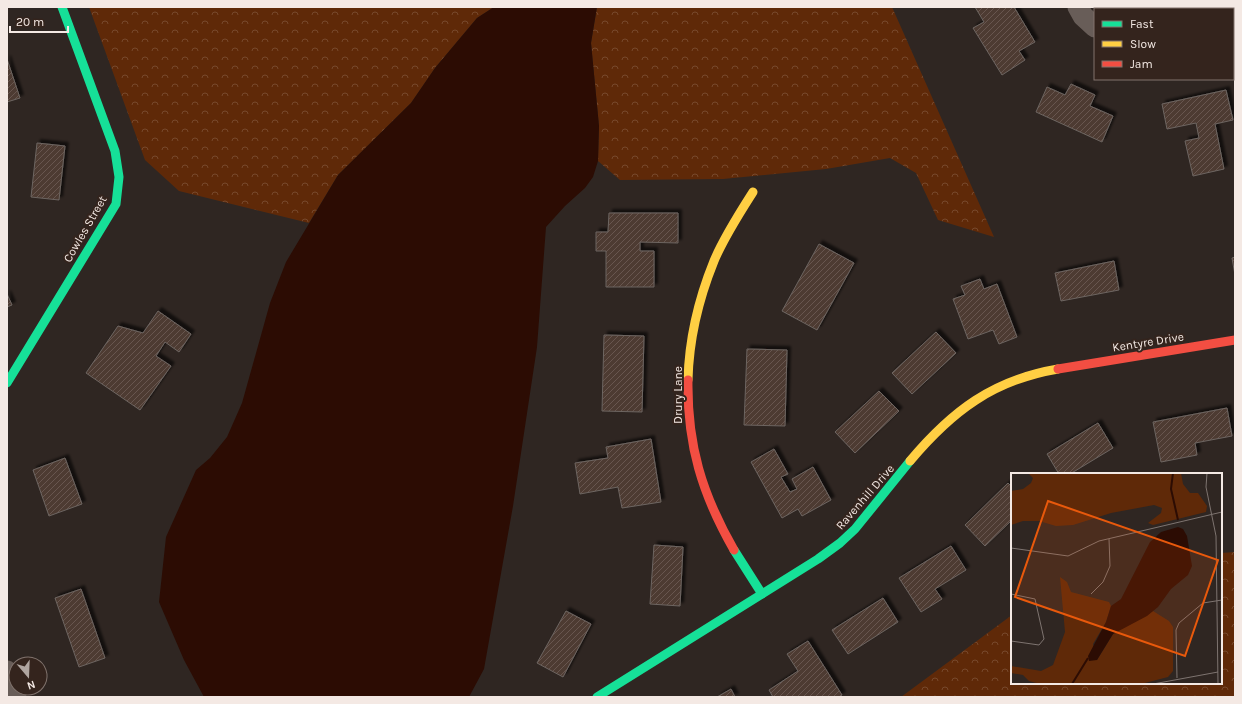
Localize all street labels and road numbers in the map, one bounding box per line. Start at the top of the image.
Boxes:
street label: Cowles Street [60,193,110,265]
street label: Kentyre Drive [1111,329,1185,355]
street label: Drury Lane [671,366,685,424]
street label: Ravenhill Drive [833,462,897,532]

